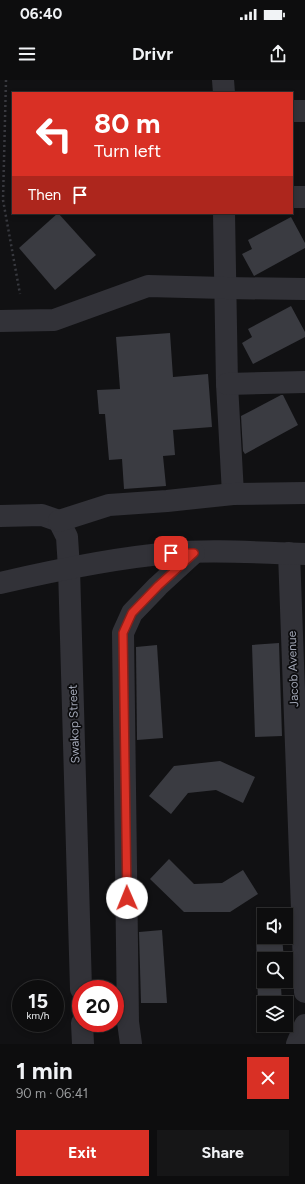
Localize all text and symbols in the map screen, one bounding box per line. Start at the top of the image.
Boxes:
text: 06:40 [20,5,62,23]
icon: menu [16,43,38,65]
text: Drivr [132,43,173,65]
icon: share [267,43,289,65]
text: 80 m [94,106,160,140]
icon: left [28,108,80,160]
text: Turn left [94,140,161,162]
icon: arrive [69,184,91,206]
text: Then [28,186,61,204]
pin [154,536,188,570]
icon: arrive [160,542,182,564]
street label: Jacob Avenue [285,630,301,707]
street label: Swakop Street [66,684,82,764]
position arrow [106,877,148,919]
map controls [257,908,293,1032]
button: sound [257,908,293,944]
button: search [257,952,293,988]
speed limit sign: 20 [72,980,124,1032]
text: 15 [28,989,48,1013]
button: layers [257,996,293,1032]
text: km/h [27,1009,49,1022]
text: 1 min [16,1056,73,1085]
button: close [247,1057,289,1099]
text: 90 m · 06:41 [16,1086,88,1101]
button: Exit [16,1130,149,1176]
button: Share [157,1130,289,1176]

